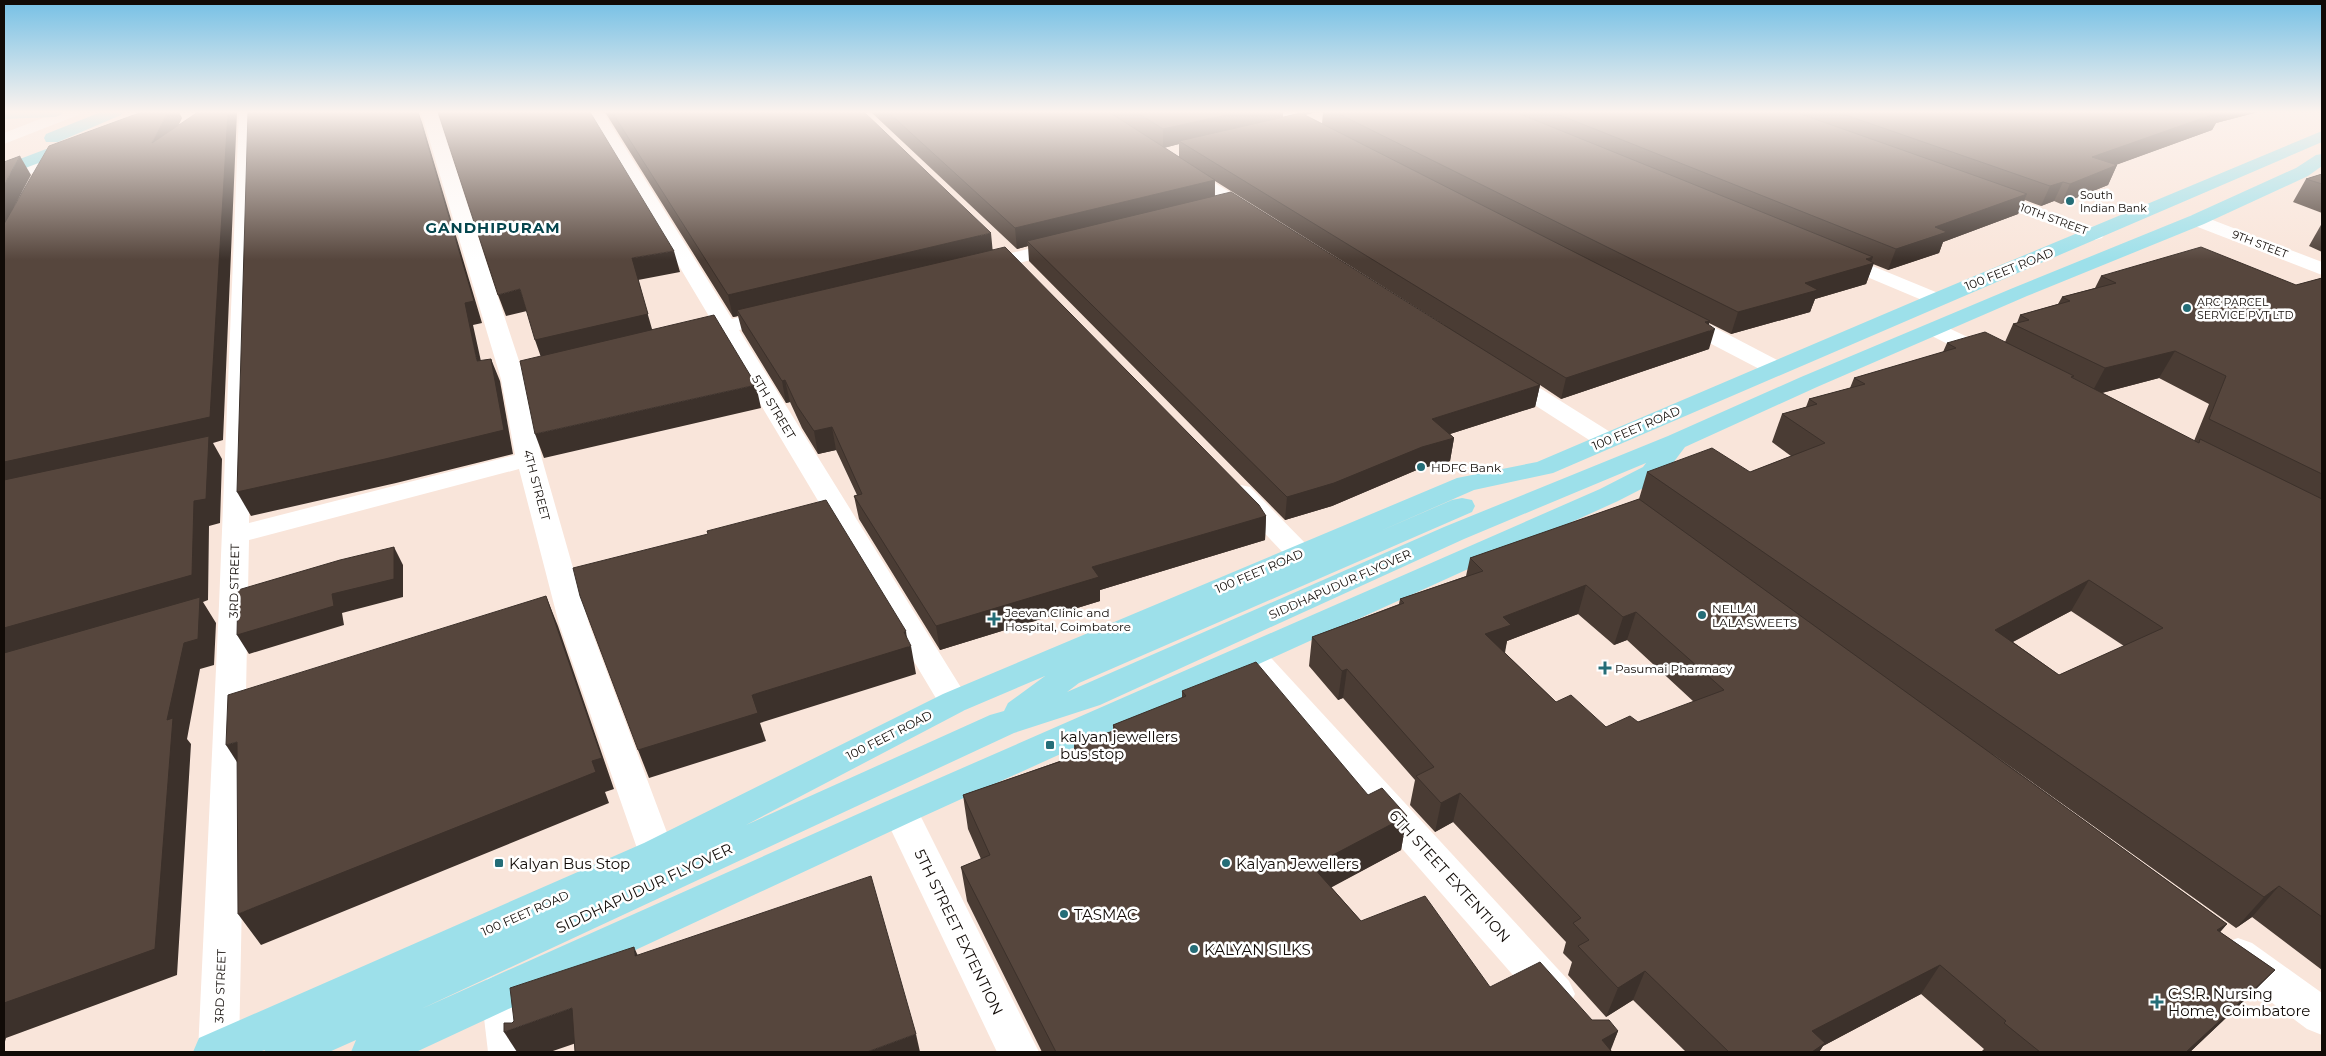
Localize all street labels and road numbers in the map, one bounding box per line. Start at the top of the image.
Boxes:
street label: 10TH STREET [2018,200,2090,238]
street label: 9TH STEET [2230,227,2291,261]
street label: 100 FEET ROAD [1963,244,2056,294]
street label: 5TH STREET [749,372,799,442]
street label: 100 FEET ROAD [1590,403,1682,453]
street label: 4TH STREET [520,448,554,522]
street label: 3RD STREET [226,544,242,618]
street label: 100 FEET ROAD [1213,546,1305,596]
street label: SIDDHAPUDUR FLYOVER [1266,546,1414,622]
street label: 100 FEET ROAD [844,707,934,763]
street label: 6TH STEET EXTENTION [1385,806,1515,946]
street label: SIDDHAPUDUR FLYOVER [553,839,736,937]
street label: 5TH STREET EXTENTION [911,846,1007,1018]
street label: 100 FEET ROAD [479,887,571,939]
street label: 3RD STREET [211,949,229,1023]

